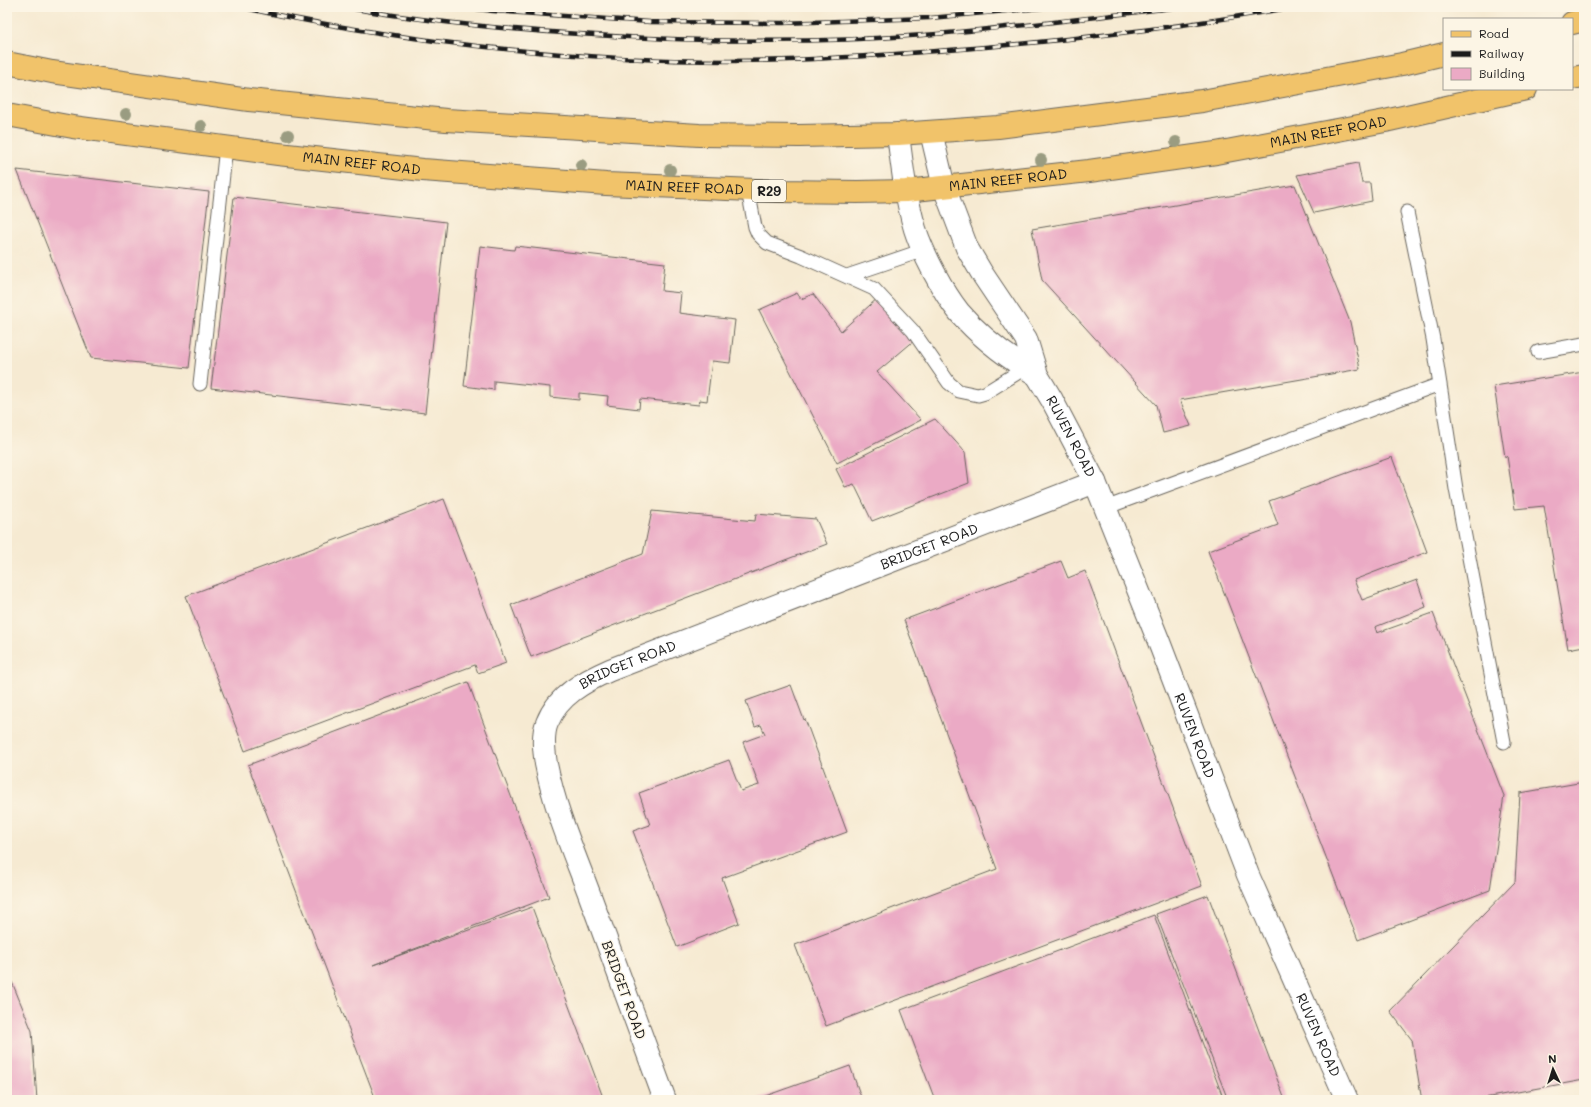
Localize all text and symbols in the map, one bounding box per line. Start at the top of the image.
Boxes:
legend [1443,18,1573,90]
text: Road [1479,25,1509,41]
text: Railway [1479,45,1524,61]
text: Building [1479,65,1525,81]
street label: MAIN REEF ROAD [1268,111,1388,152]
street label: MAIN REEF ROAD [302,147,422,179]
street label: MAIN REEF ROAD [948,163,1068,195]
street label: MAIN REEF ROAD [625,175,744,199]
road number: R29 [752,180,786,202]
street label: RUVEN ROAD [1042,392,1101,480]
street label: BRIDGET ROAD [877,518,981,573]
street label: BRIDGET ROAD [575,635,679,693]
street label: RUVEN ROAD [1170,690,1220,781]
street label: BRIDGET ROAD [598,938,651,1042]
street label: RUVEN ROAD [1292,990,1346,1080]
north arrow [1533,1049,1573,1089]
text: N [1548,1051,1557,1066]

